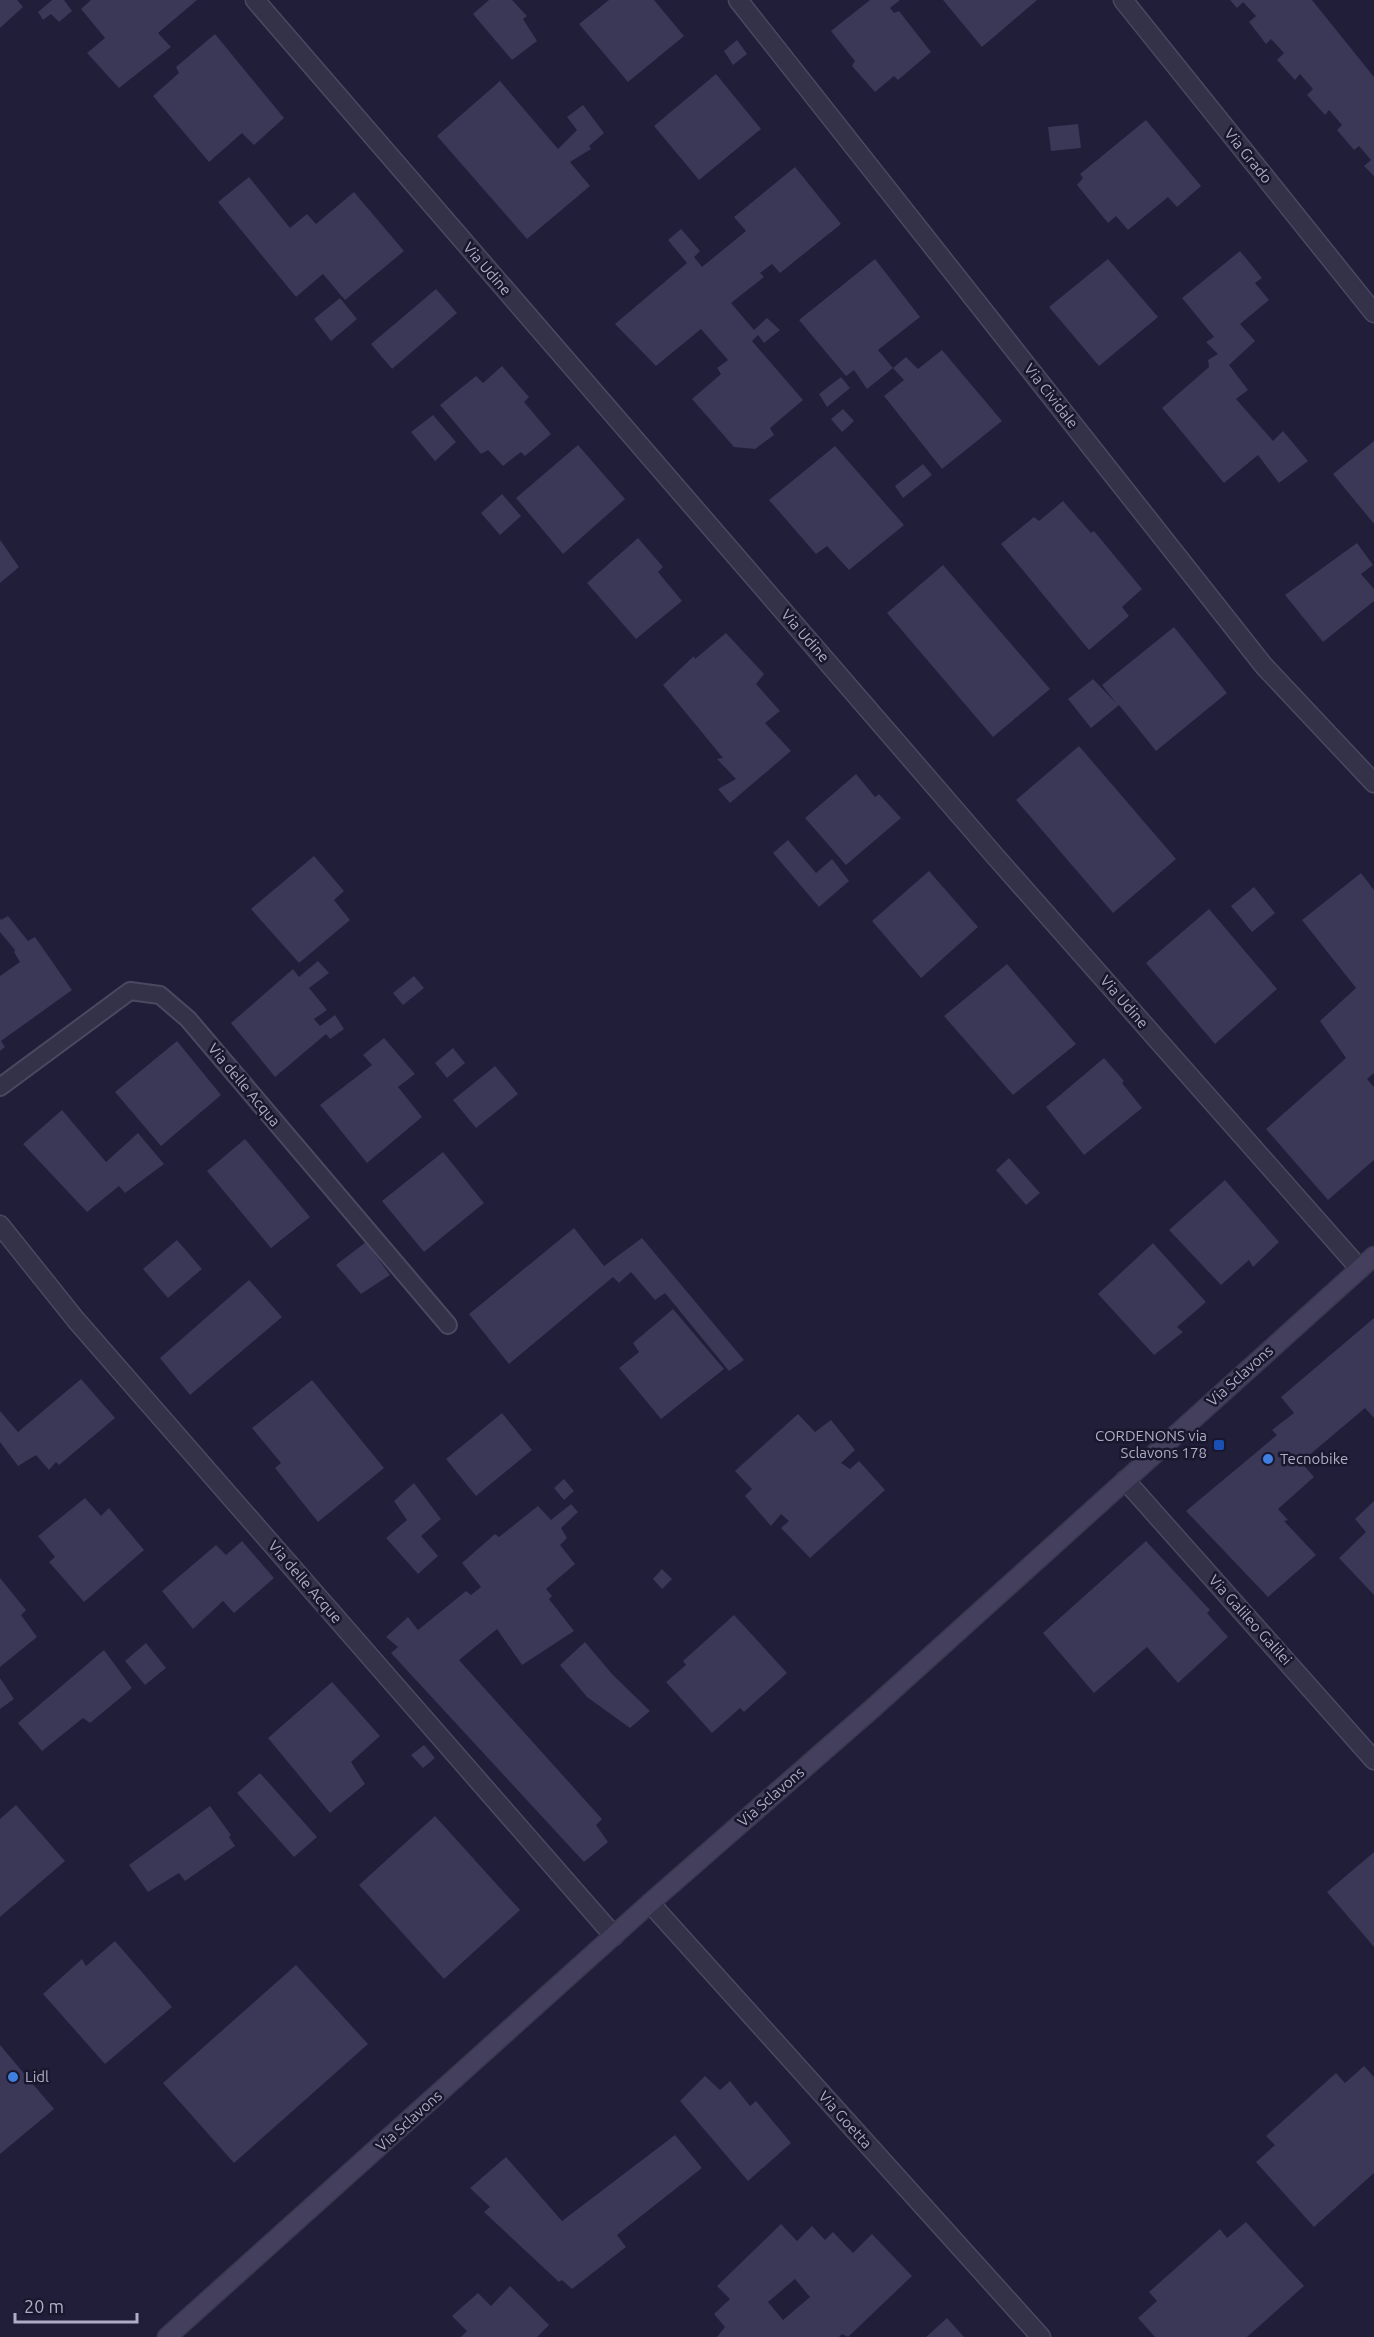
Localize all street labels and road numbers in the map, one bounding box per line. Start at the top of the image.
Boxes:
street label: Via Grado [1221,125,1276,187]
street label: Via Udine [460,239,515,299]
street label: Via Cividale [1021,360,1082,431]
street label: Via Udine [778,606,833,666]
street label: Via Udine [1097,972,1152,1032]
street label: Via delle Acqua [205,1040,284,1130]
street label: Via Sclavons [1203,1342,1276,1410]
street label: Via delle Acque [265,1537,346,1626]
street label: Via Galileo Galilei [1205,1571,1295,1668]
street label: Via Sclavons [734,1763,807,1830]
street label: Via Sclavons [372,2087,445,2155]
street label: Via Goetta [815,2087,876,2152]

